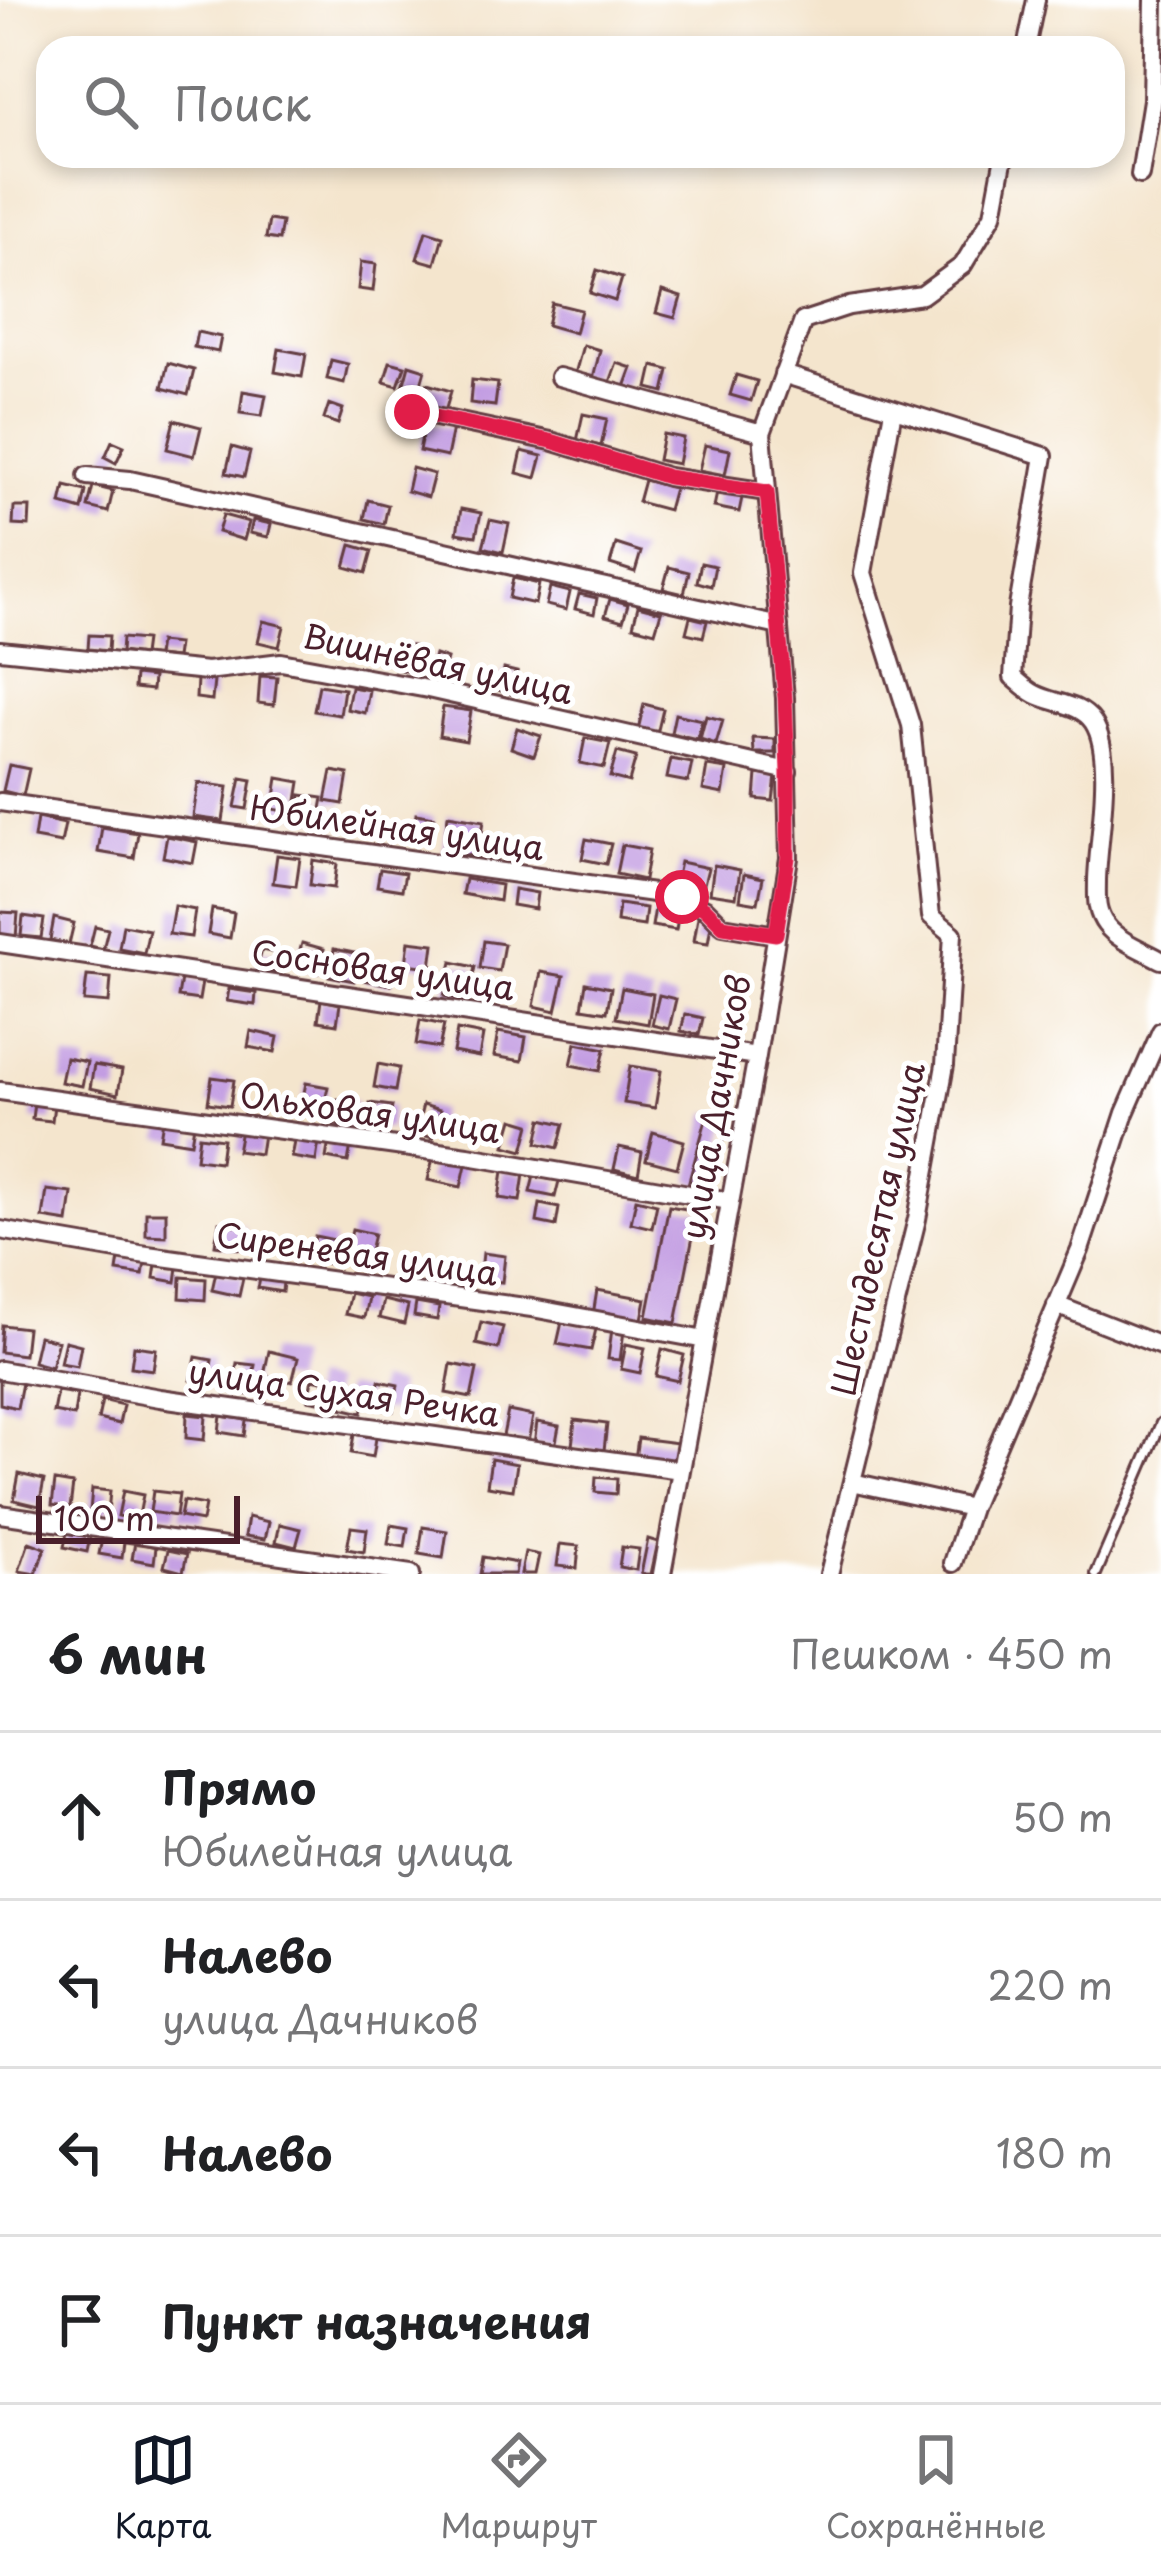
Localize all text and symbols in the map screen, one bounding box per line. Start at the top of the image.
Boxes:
search box [36,36,1125,168]
text: Поиск [174,68,311,136]
icon: search [78,69,144,135]
route end [385,385,439,439]
street label: Вишнёвая улица [299,609,578,715]
street label: Юбилейная улица [247,781,548,871]
route start [655,870,709,924]
street label: Сосновая улица [249,925,518,1011]
street label: улица Дачников [666,970,762,1243]
street label: Шестидесятая улица [816,1057,936,1400]
street label: Ольховая улица [237,1068,504,1154]
street label: Сиреневая улица [213,1208,501,1297]
street label: улица Сухая Речка [186,1344,503,1438]
scale bar [36,1490,240,1543]
text: 100 m [54,1492,155,1542]
text: 6 мин [48,1614,207,1691]
text: Пешком · 450 m [790,1623,1113,1682]
text: Прямо [162,1752,316,1820]
icon: ahead [48,1783,114,1849]
text: 50 m [1012,1786,1113,1845]
text: Юбилейная улица [162,1820,512,1879]
text: Налево [162,1920,332,1988]
icon: left [48,1951,114,2017]
text: 220 m [988,1954,1113,2013]
text: улица Дачников [162,1988,478,2047]
text: Налево [162,2118,332,2186]
icon: left [48,2119,114,2185]
text: 180 m [996,2122,1113,2181]
text: Пункт назначения [162,2286,592,2354]
icon: arrive [48,2287,114,2353]
tab: Карта [115,2427,211,2549]
tab: Маршрут [441,2427,597,2549]
tab: Сохранённые [826,2427,1046,2549]

